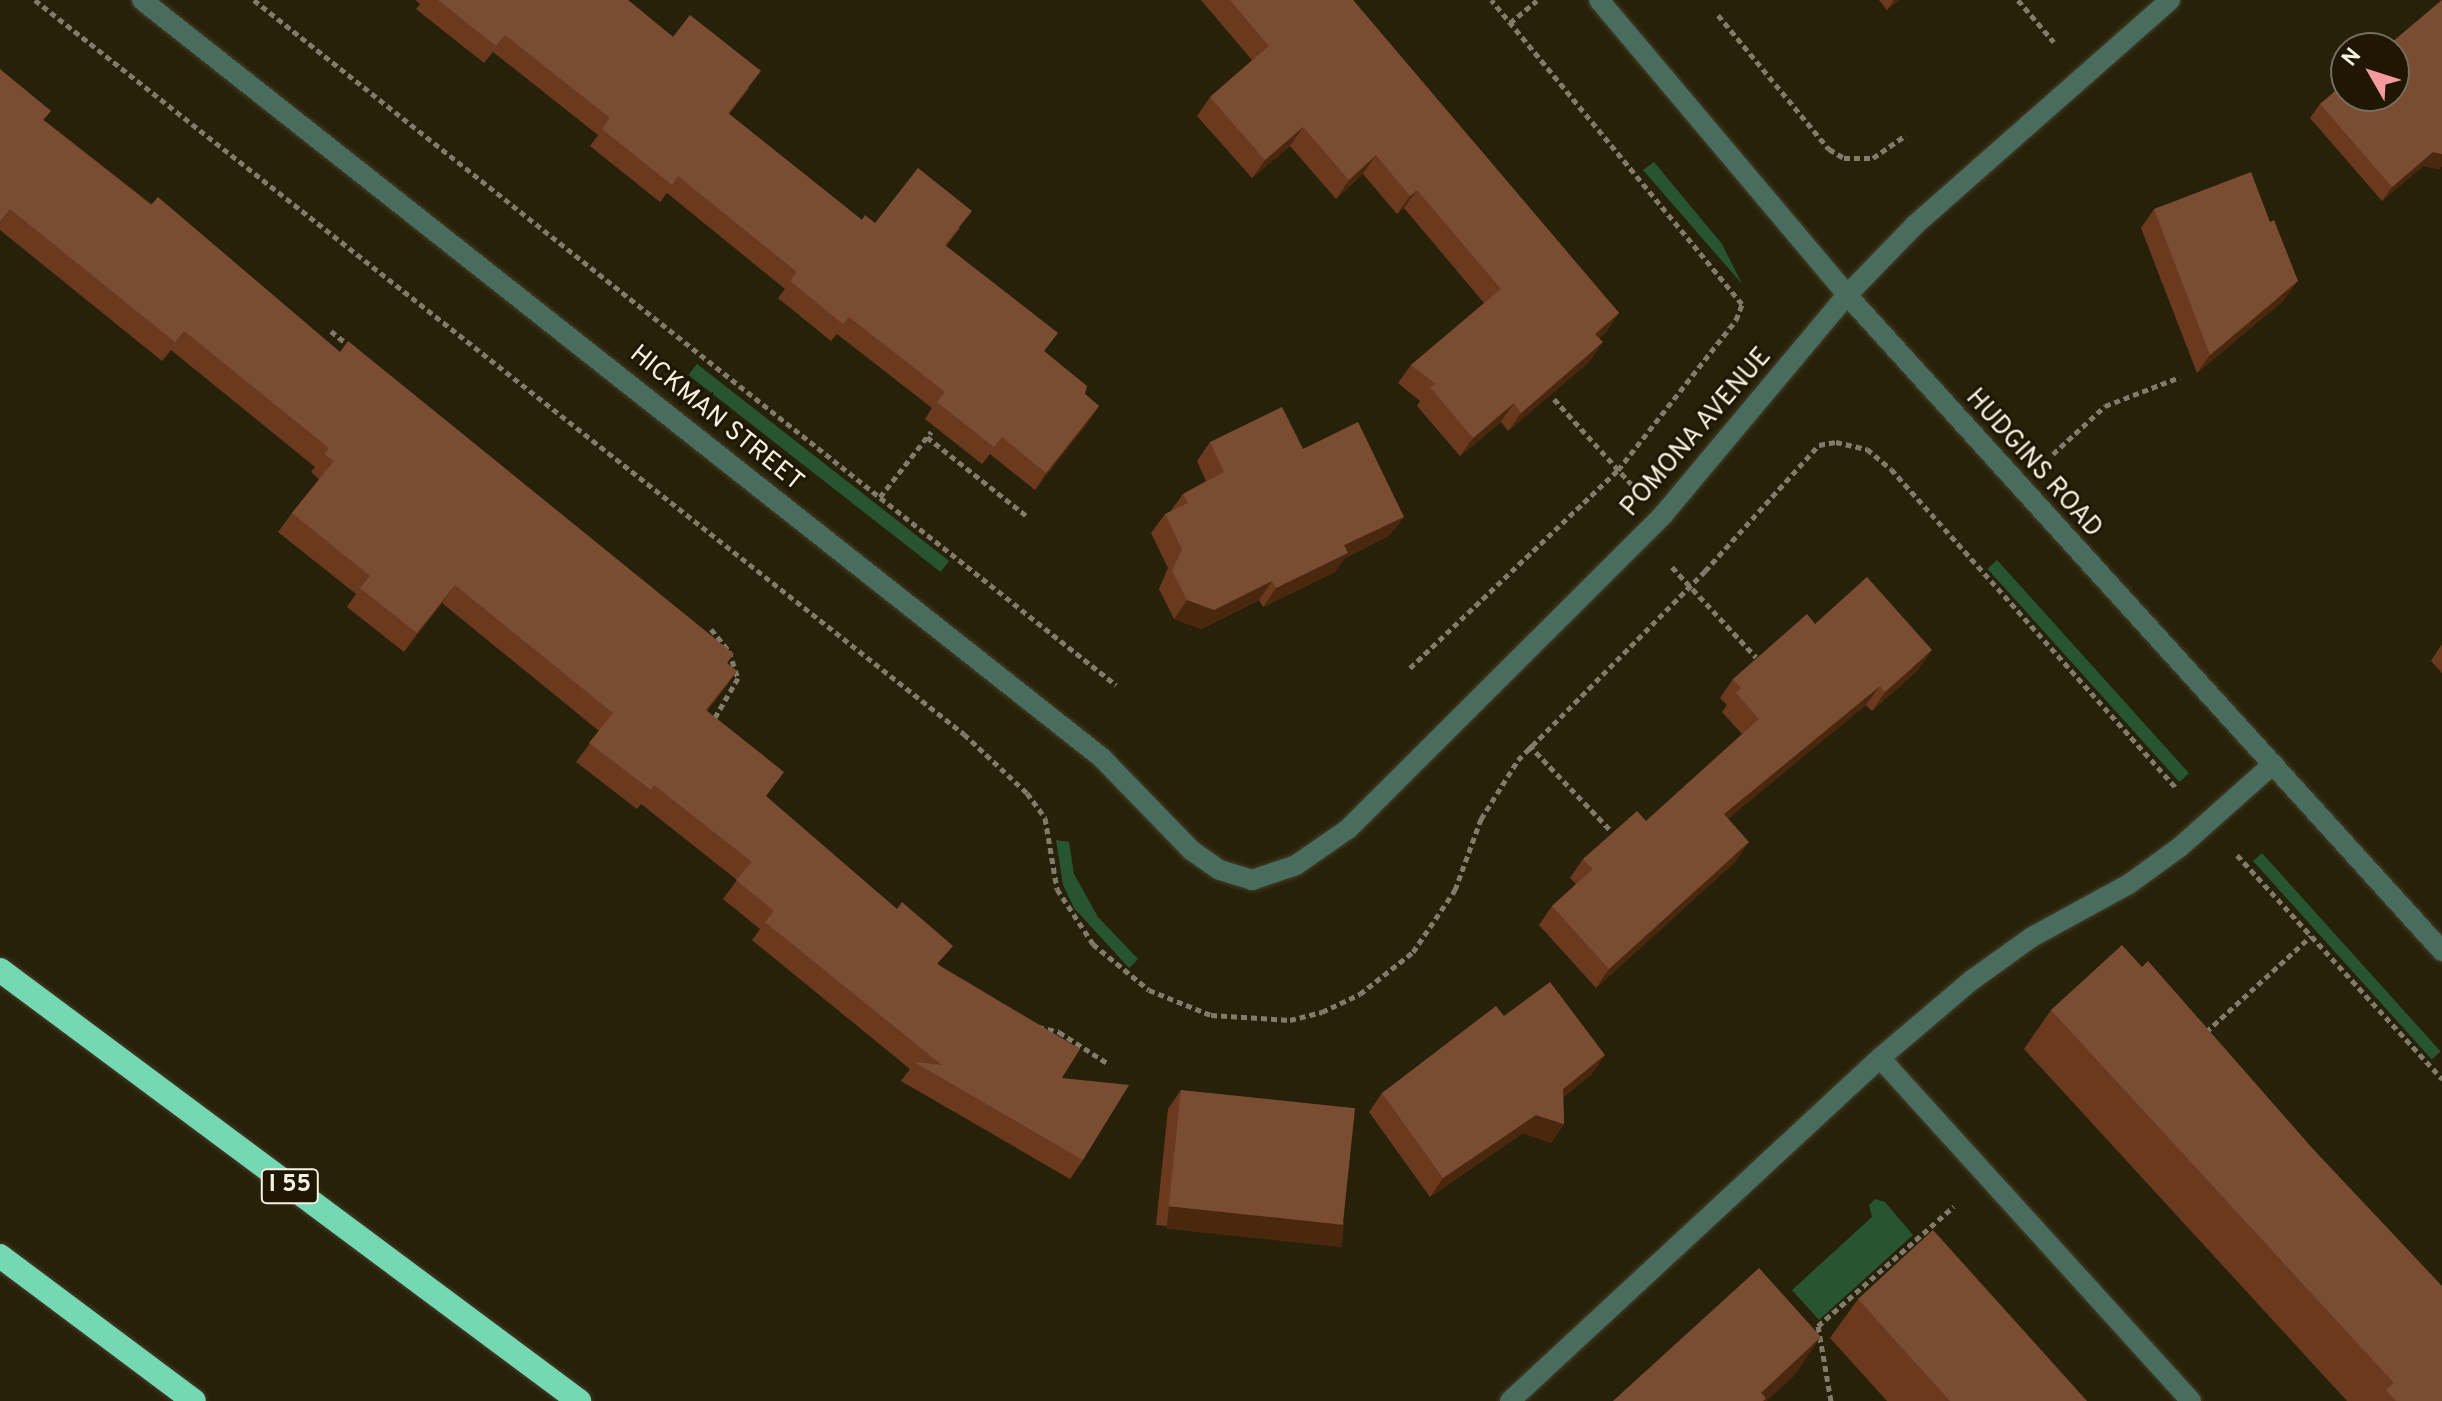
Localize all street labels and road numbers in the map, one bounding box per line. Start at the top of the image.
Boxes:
street label: HICKMAN STREET [623,339,809,499]
street label: POMONA AVENUE [1615,341,1779,525]
street label: HUDGINS ROAD [1958,383,2108,545]
road number: I 55 [260,1166,320,1206]

